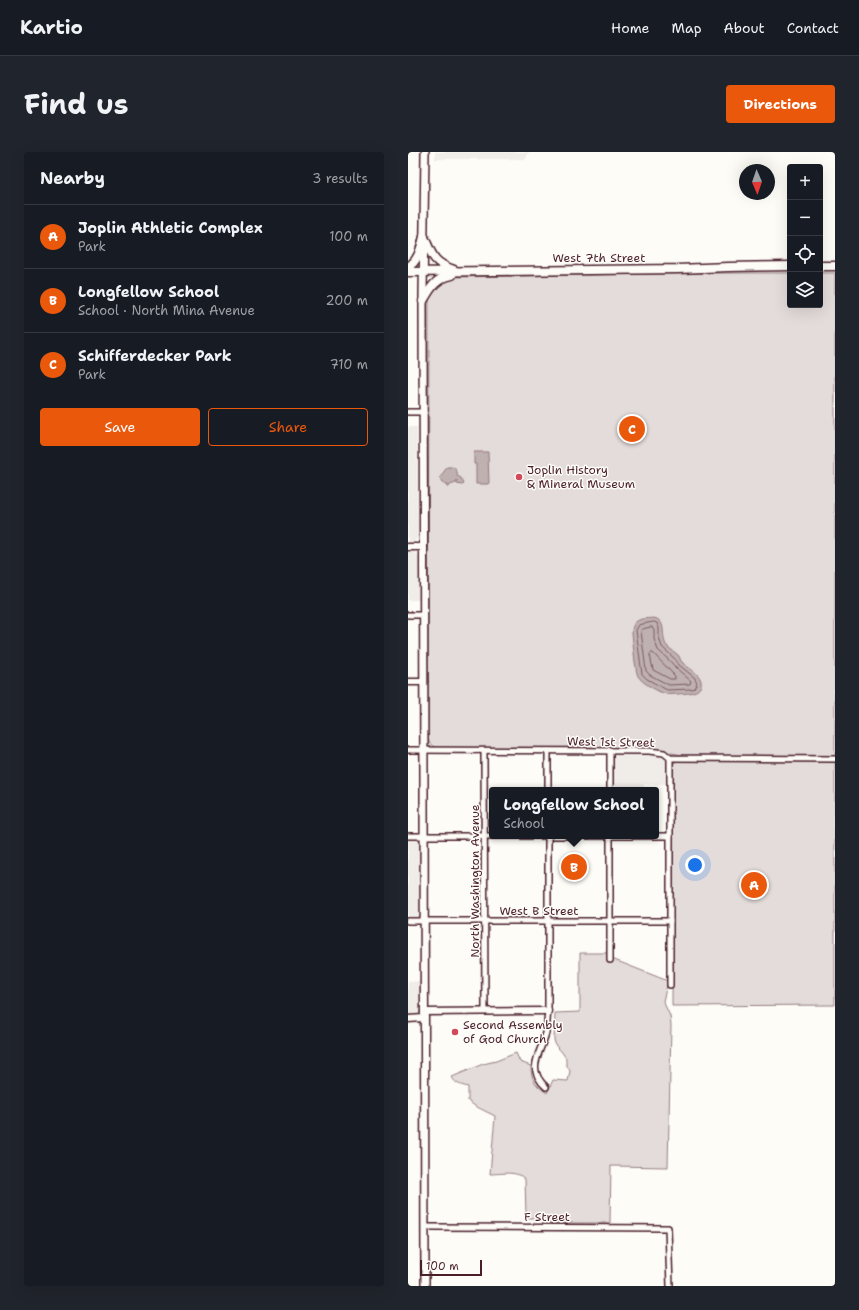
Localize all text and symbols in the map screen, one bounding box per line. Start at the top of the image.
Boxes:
text: Kartio [20,15,83,40]
text: Home [611,19,650,37]
text: Map [672,19,702,37]
text: About [724,19,765,37]
text: Contact [787,19,839,37]
text: Find us [24,85,129,123]
button: Directions [726,85,835,123]
north arrow [739,164,775,200]
map controls [787,164,823,308]
button: + [787,164,823,200]
text: Nearby [40,167,105,189]
text: 3 results [312,170,368,187]
button: − [787,200,823,236]
text: Joplin Athletic Complex [78,218,262,238]
text: A [48,228,58,245]
text: 100 m [329,228,368,245]
button: locate [787,236,823,272]
text: Park [78,238,106,255]
street label: West 7th Street [553,250,645,266]
button: layers [787,272,823,308]
text: Longfellow School [78,282,219,302]
text: B [49,292,57,309]
text: 200 m [326,292,368,309]
text: School · North Mina Avenue [78,302,255,319]
text: Schifferdecker Park [78,346,232,366]
text: C [49,356,57,373]
text: 710 m [330,356,368,373]
text: Park [78,366,106,383]
button: Save [40,408,200,446]
button: Share [208,408,368,446]
pin: C [619,414,645,444]
place label: Joplin History & Mineral Museum [527,462,635,492]
marker: Joplin History & Mineral Museum [514,472,524,482]
street label: West 1st Street [567,733,655,751]
popup [489,787,659,839]
text: Longfellow School [503,795,645,815]
street label: North Washington Avenue [467,804,483,958]
text: School [503,815,544,832]
pin: B [561,852,587,882]
your location [685,855,705,875]
pin: A [741,870,767,900]
street label: West B Street [499,903,579,919]
place label: Second Assembly of God Church [463,1017,563,1047]
marker: Second Assembly of God Church [450,1027,460,1037]
street label: F Street [524,1209,570,1225]
scale bar [420,1258,482,1277]
text: 100 m [426,1259,459,1274]

